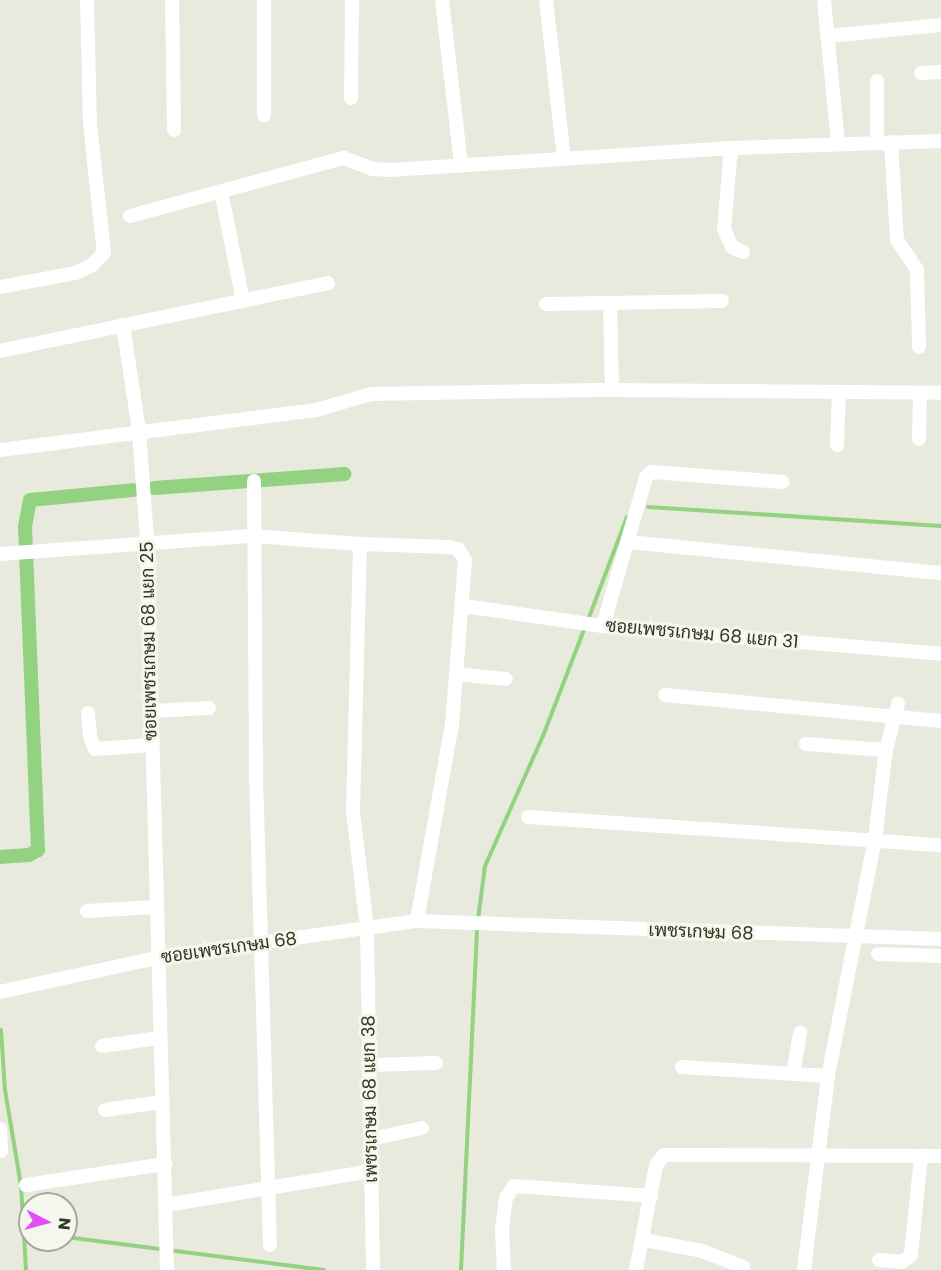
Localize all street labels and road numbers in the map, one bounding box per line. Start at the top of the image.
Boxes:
street label: ซอยเพชรเกษม 68 แยก 25 [136,541,162,741]
street label: ซอยเพชรเกษม 68 แยก 31 [604,615,800,653]
street label: เพชรเกษม 68 [648,919,754,945]
street label: ซอยเพชรเกษม 68 [160,928,298,968]
street label: เพชรเกษม 68 แยก 38 [358,1015,382,1183]

